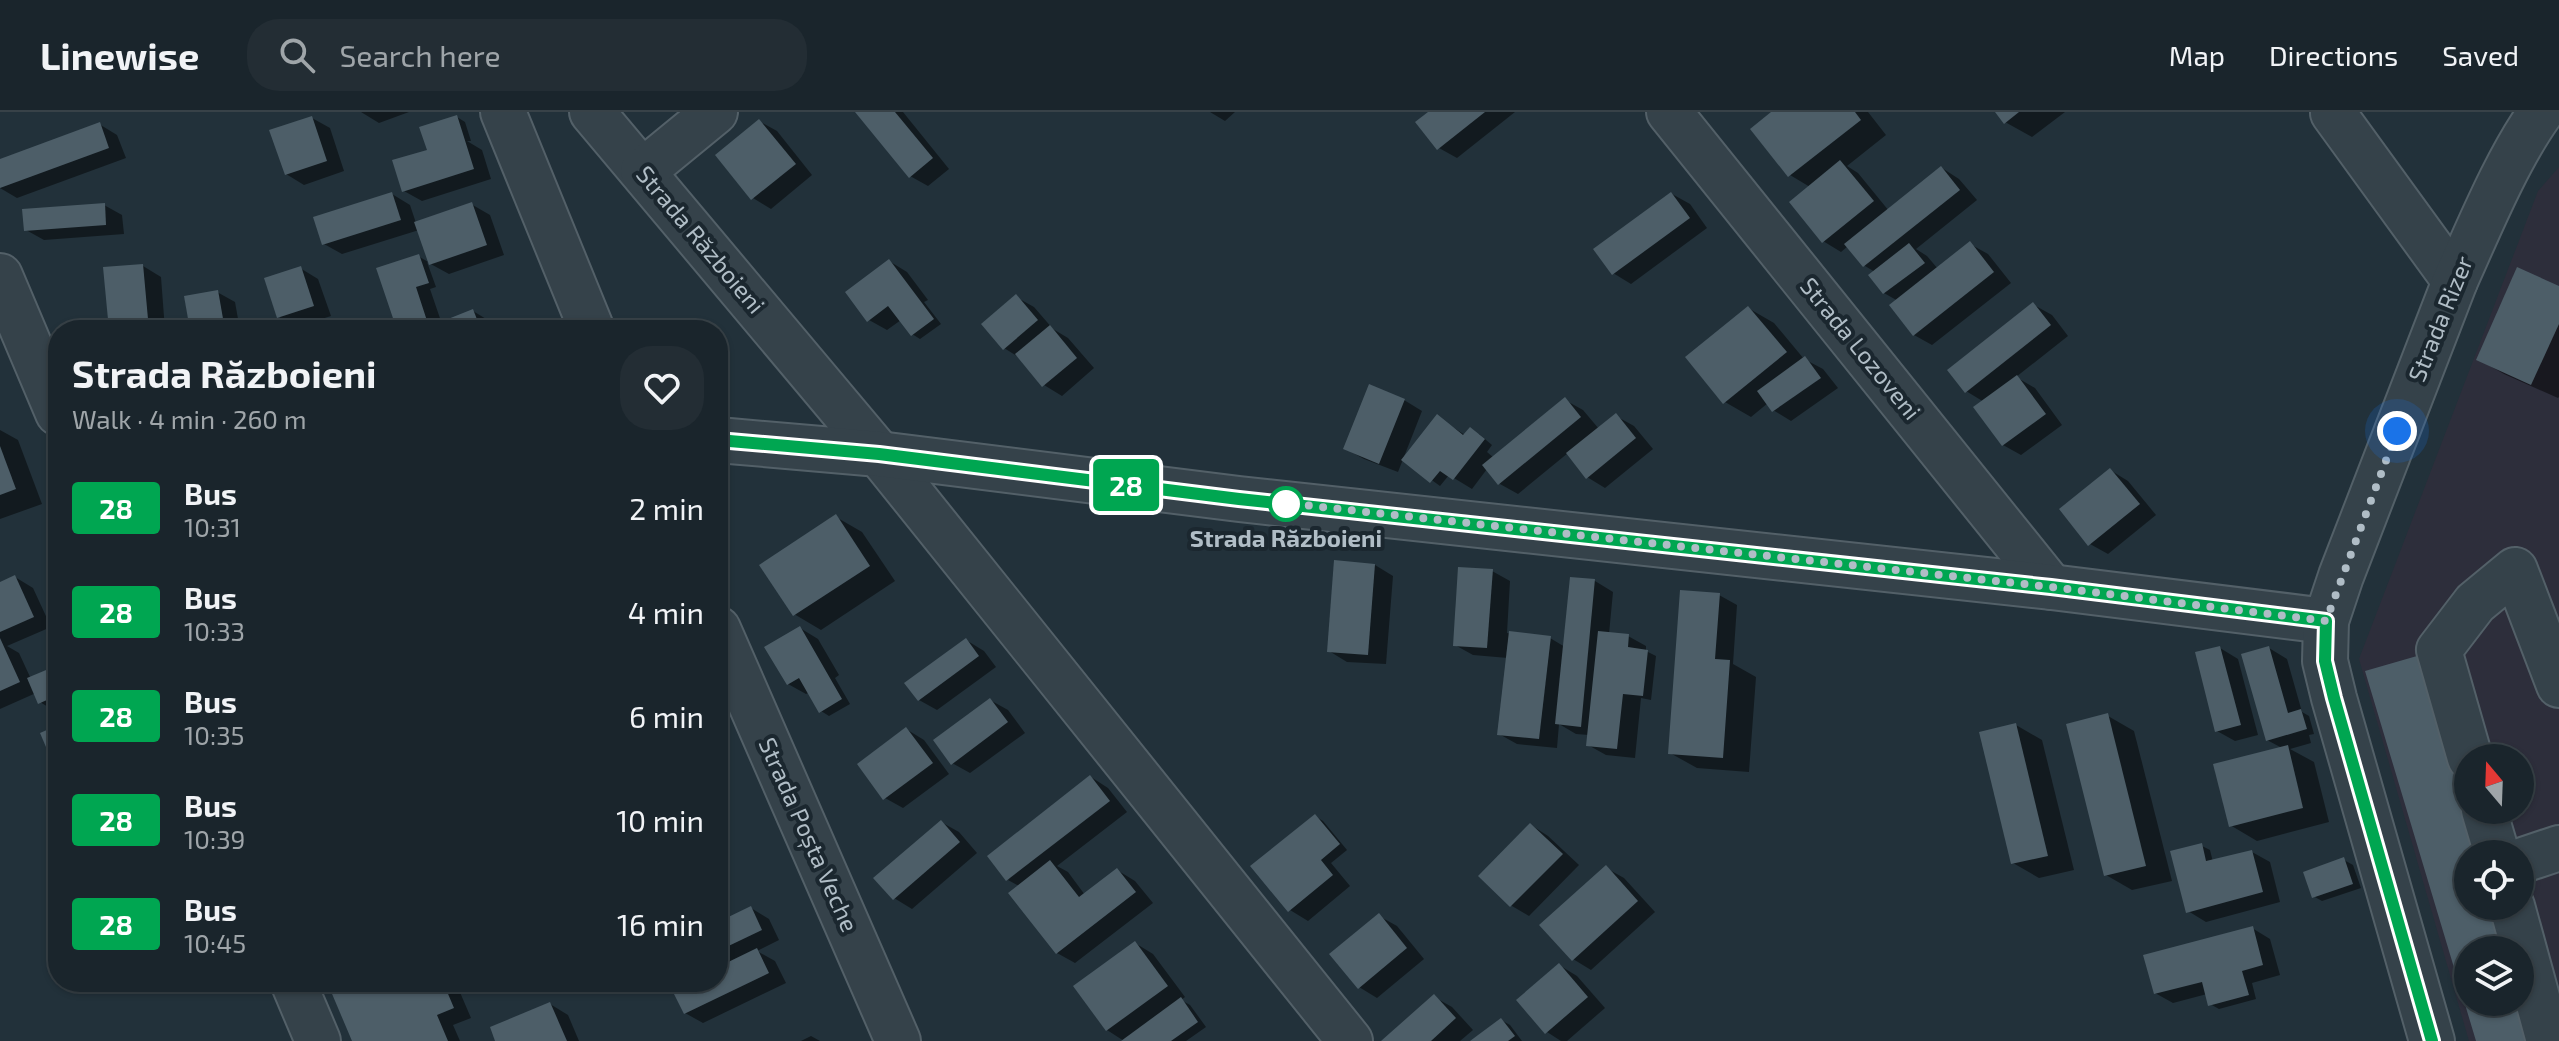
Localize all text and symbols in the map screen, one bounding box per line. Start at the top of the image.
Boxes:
search box [247,19,807,91]
text: Linewise [40,32,199,78]
icon: search [275,33,319,77]
text: Search here [339,37,501,73]
text: Map [2169,38,2225,72]
text: Directions [2269,38,2398,72]
text: Saved [2442,38,2519,72]
street label: Strada Războieni [631,159,771,319]
street label: Strada Rizer [2401,251,2478,386]
street label: Strada Lozoveni [1795,271,1927,425]
button: heart [620,346,704,430]
text: Strada Războieni [72,350,377,396]
text: Walk · 4 min · 260 m [72,403,307,434]
your location [2377,411,2417,451]
line badge: 28 [1090,459,1162,511]
text: 28 [1109,468,1143,502]
text: Bus [184,475,237,511]
marker: Strada Războieni [1269,487,1303,521]
text: 2 min [629,490,704,526]
text: 28 [99,491,133,525]
text: 10:31 [184,511,241,542]
place label: Strada Războieni [1190,523,1382,552]
text: Bus [184,579,237,615]
text: 4 min [628,594,704,630]
text: 28 [99,595,133,629]
text: 10:33 [184,615,245,646]
text: Bus [184,683,237,719]
text: 6 min [629,698,704,734]
text: 28 [99,699,133,733]
text: 10:35 [184,719,245,750]
street label: Strada Poșta Veche [752,733,865,937]
north arrow [2454,744,2534,824]
map controls [2454,744,2534,1016]
text: Bus [184,787,237,823]
text: 10 min [616,802,704,838]
text: 28 [99,803,133,837]
text: 10:39 [184,823,246,854]
button: locate [2454,840,2534,920]
text: Bus [184,891,237,927]
text: 16 min [617,906,704,942]
text: 28 [99,907,133,941]
text: 10:45 [184,927,246,958]
button: layers [2454,936,2534,1016]

